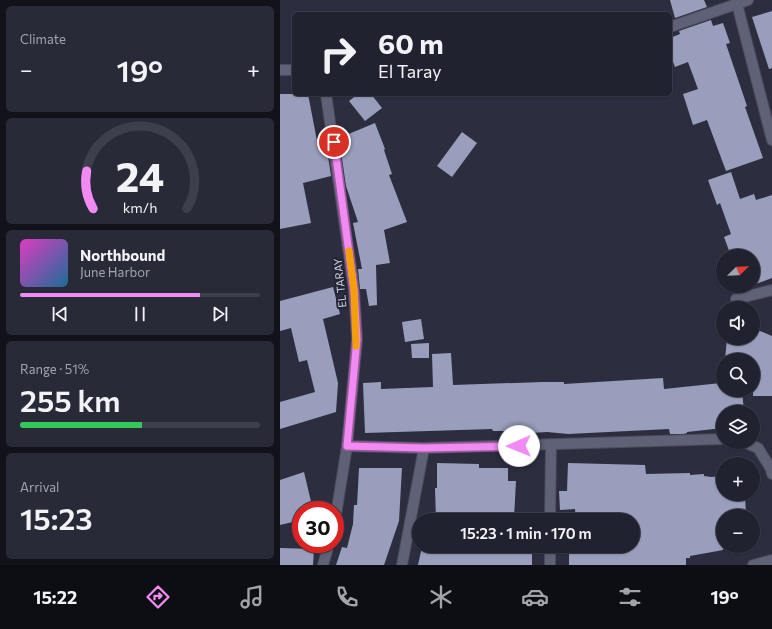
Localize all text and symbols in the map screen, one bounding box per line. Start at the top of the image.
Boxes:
text: 60 m [378,26,444,60]
icon: right [312,28,364,80]
text: Climate [20,31,66,47]
text: 19° [117,51,163,88]
text: − [20,56,33,83]
text: + [247,56,260,83]
text: El Taray [378,60,442,82]
pin [317,125,351,159]
icon: arrive [323,131,345,153]
text: 24 [116,149,164,200]
text: km/h [123,197,157,215]
text: Northbound [80,246,165,264]
north arrow [716,249,760,293]
map controls [716,249,760,553]
street label: EL TARAY [330,258,349,308]
text: June Harbor [80,264,150,280]
button: sound [716,301,760,345]
icon: previous [49,303,71,325]
icon: pause [129,303,151,325]
icon: next [209,303,231,325]
button: search [716,353,760,397]
text: Range · 51% [20,361,89,377]
text: 255 km [20,381,121,418]
button: layers [716,405,760,449]
position arrow [498,425,540,467]
button: + [716,457,760,501]
text: Arrival [20,479,59,495]
text: 15:23 [20,499,93,536]
speed limit sign: 30 [292,501,344,553]
button: − [716,509,760,553]
text: 15:23 · 1 min · 170 m [460,524,592,542]
icon: directions [144,583,172,611]
icon: music [238,583,266,611]
icon: phone [333,583,361,611]
icon: climate [427,583,455,611]
icon: car [521,583,549,611]
icon: filters [616,583,644,611]
text: 15:22 [33,586,77,608]
text: 19° [710,586,739,608]

